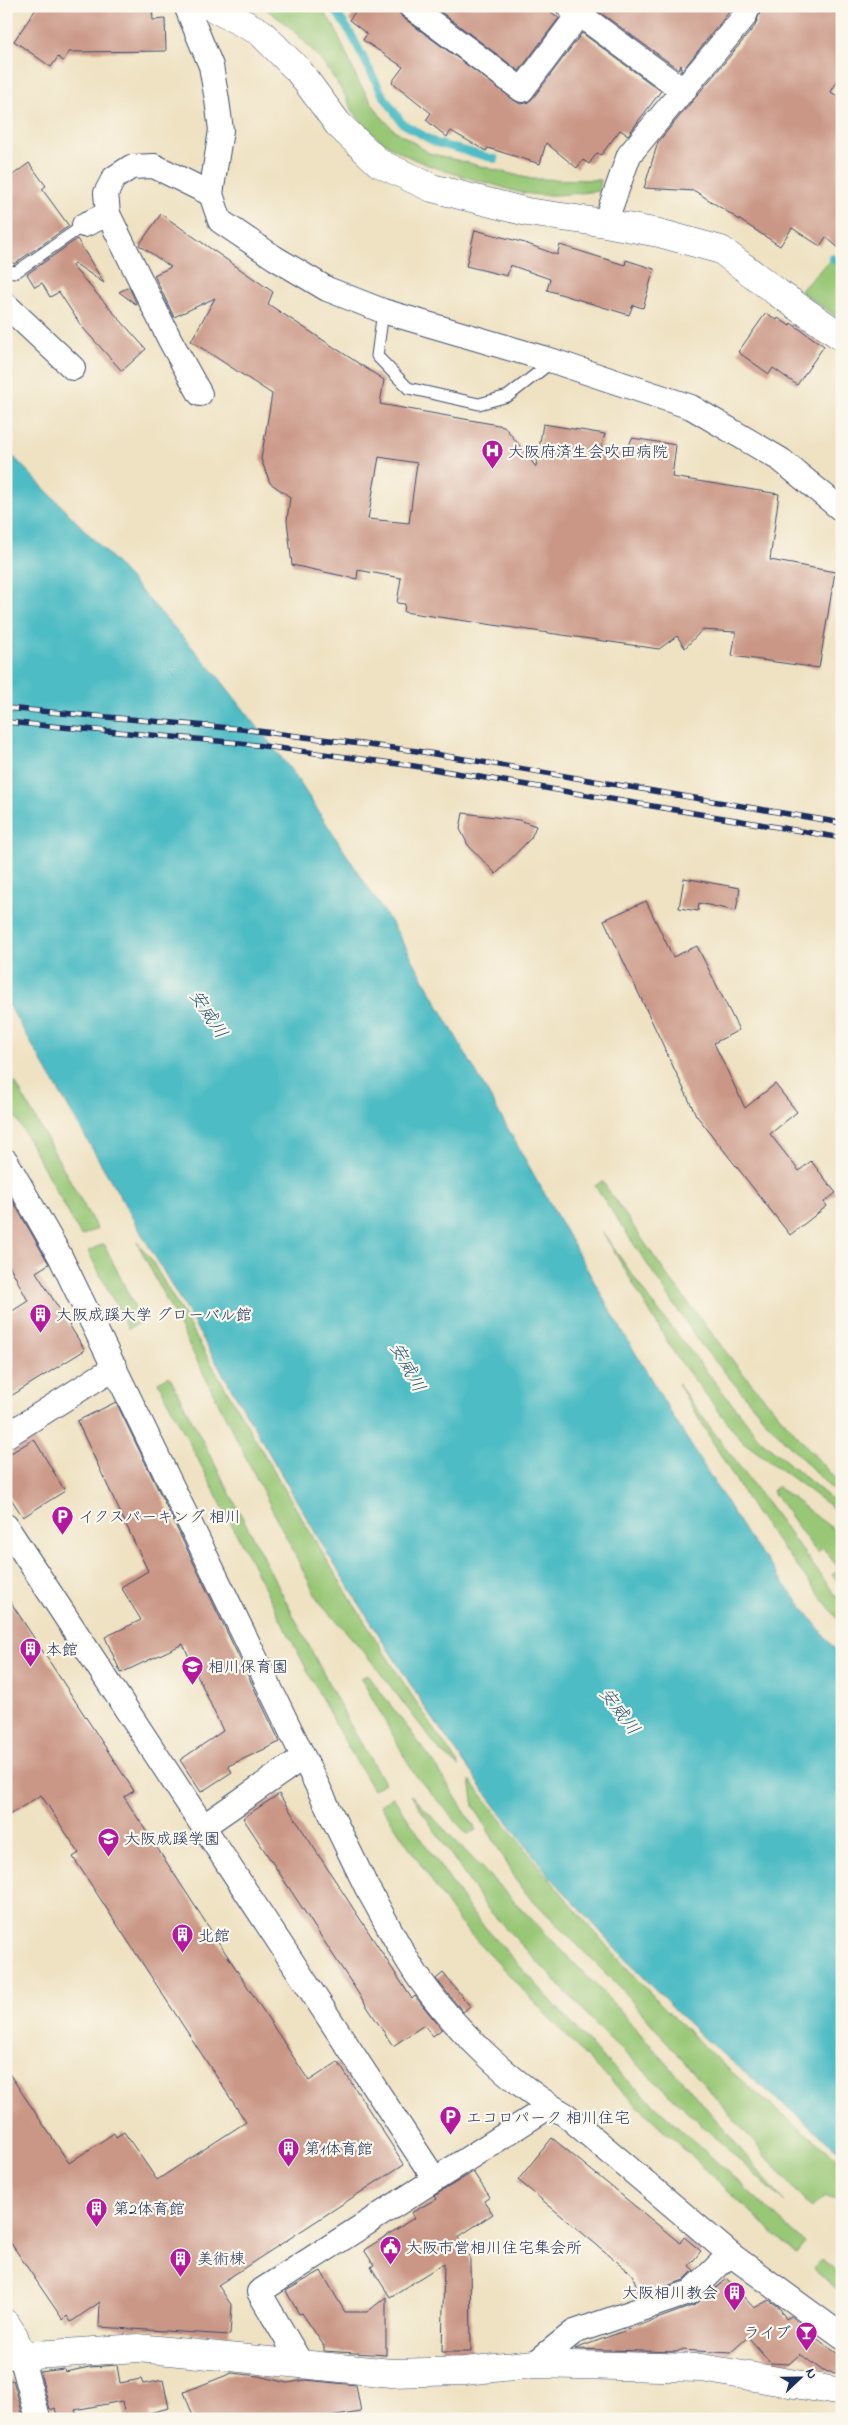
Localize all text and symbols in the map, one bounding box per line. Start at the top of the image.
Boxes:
hospital icon: 大阪府済生会吹田病院 [480,439,504,470]
place label: 大阪府済生会吹田病院 [508,441,668,465]
water label: 安威川 [182,985,233,1045]
building icon: 大阪成蹊大学 グローバル館 [28,1302,52,1333]
place label: 大阪成蹊大学 グローバル館 [56,1304,252,1328]
water label: 安威川 [382,1338,431,1398]
parking icon: イクスパーキング 相川 [50,1504,74,1535]
place label: イクスパーキング 相川 [78,1506,241,1530]
building icon: 本館 [18,1637,42,1668]
place label: 本館 [46,1639,78,1663]
school or university icon: 相川保育園 [180,1654,204,1685]
place label: 相川保育園 [208,1656,288,1680]
water label: 安威川 [592,1683,645,1742]
school or university icon: 大阪成蹊学園 [96,1826,120,1857]
place label: 大阪成蹊学園 [124,1828,220,1852]
building icon: 北館 [170,1923,194,1954]
place label: 北館 [198,1925,230,1949]
parking icon: エコロパーク 相川住宅 [438,2105,462,2136]
place label: エコロパーク 相川住宅 [466,2107,630,2131]
building icon: 第1体育館 [276,2136,300,2167]
place label: 第1体育館 [304,2138,373,2162]
building icon: 第2体育館 [85,2196,109,2227]
place label: 第2体育館 [113,2198,185,2222]
public building icon: 大阪市営相川住宅集会所 [378,2235,402,2266]
place label: 大阪市営相川住宅集会所 [406,2237,582,2261]
building icon: 美術棟 [169,2246,193,2277]
place label: 美術棟 [197,2248,245,2272]
building icon: 大阪相川教会 [722,2280,746,2311]
place label: 大阪相川教会 [622,2282,718,2306]
bar icon: ライブ [795,2320,819,2351]
place label: ライブ [744,2322,791,2346]
north arrow [776,2352,826,2402]
text: N [799,2365,822,2382]

